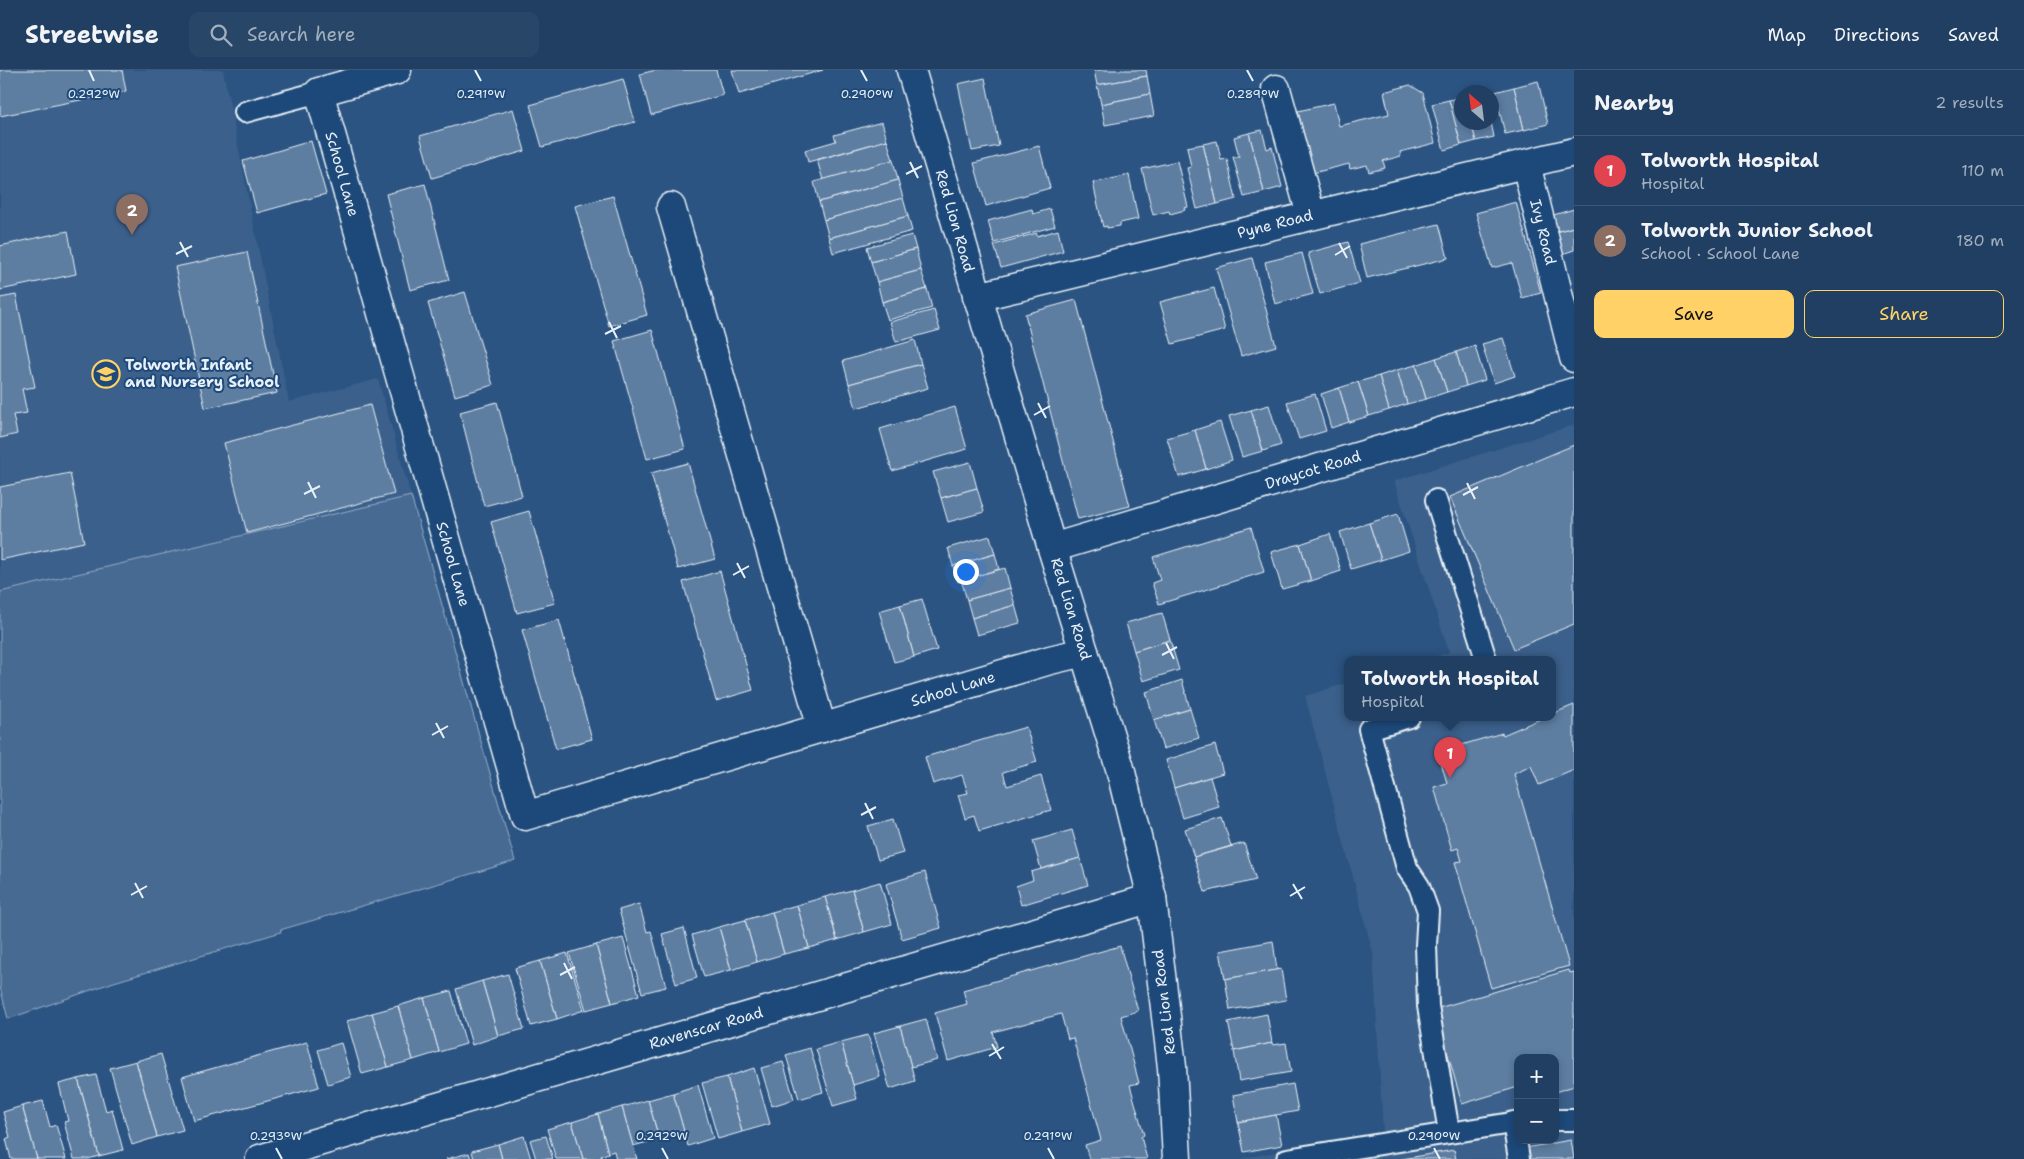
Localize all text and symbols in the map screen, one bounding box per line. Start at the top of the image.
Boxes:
search box [189,12,539,57]
text: Streetwise [25,19,159,51]
icon: search [207,21,235,49]
text: Search here [247,22,356,47]
text: Map [1768,23,1806,47]
text: Directions [1834,23,1920,47]
text: Saved [1948,23,1999,47]
north arrow [1454,85,1499,130]
text: 0.292°W [68,86,120,102]
text: 0.291°W [456,86,506,102]
text: 0.290°W [841,86,893,102]
text: 0.289°W [1227,86,1279,102]
text: Nearby [1594,89,1674,117]
text: 2 results [1935,92,2004,113]
street label: School Lane [320,129,364,219]
text: Tolworth Hospital [1641,148,1819,173]
text: 1 [1606,160,1614,181]
text: 110 m [1961,160,2004,181]
street label: Red Lion Road [931,167,979,275]
text: Hospital [1641,173,1704,194]
pin: 2 [116,194,148,235]
street label: Ivy Road [1525,197,1561,267]
street label: Pyne Road [1235,205,1315,243]
text: Tolworth Junior School [1641,218,1873,243]
text: 2 [1604,230,1616,251]
text: 180 m [1956,230,2004,251]
text: School · School Lane [1641,243,1800,264]
button: Save [1594,290,1794,338]
button: Share [1804,290,2004,338]
place label: Tolworth Infant and Nursery School [125,355,279,392]
school or university icon: Tolworth Infant and Nursery School [91,359,121,389]
street label: Draycot Road [1263,446,1364,494]
street label: School Lane [431,519,475,609]
street label: Red Lion Road [1046,555,1096,663]
your location [953,559,979,585]
popup [1344,656,1556,721]
text: Tolworth Hospital [1361,666,1539,691]
street label: School Lane [908,667,998,711]
text: Hospital [1361,691,1424,712]
pin: 1 [1434,737,1466,778]
street label: Red Lion Road [1148,948,1180,1056]
street label: Ravenscar Road [647,1002,766,1054]
map controls [1514,1054,1559,1144]
button: + [1514,1054,1559,1099]
button: − [1514,1099,1559,1144]
text: 0.293°W [250,1128,302,1144]
text: 0.292°W [636,1128,688,1144]
text: 0.291°W [1023,1128,1073,1144]
text: 0.290°W [1408,1128,1460,1144]

